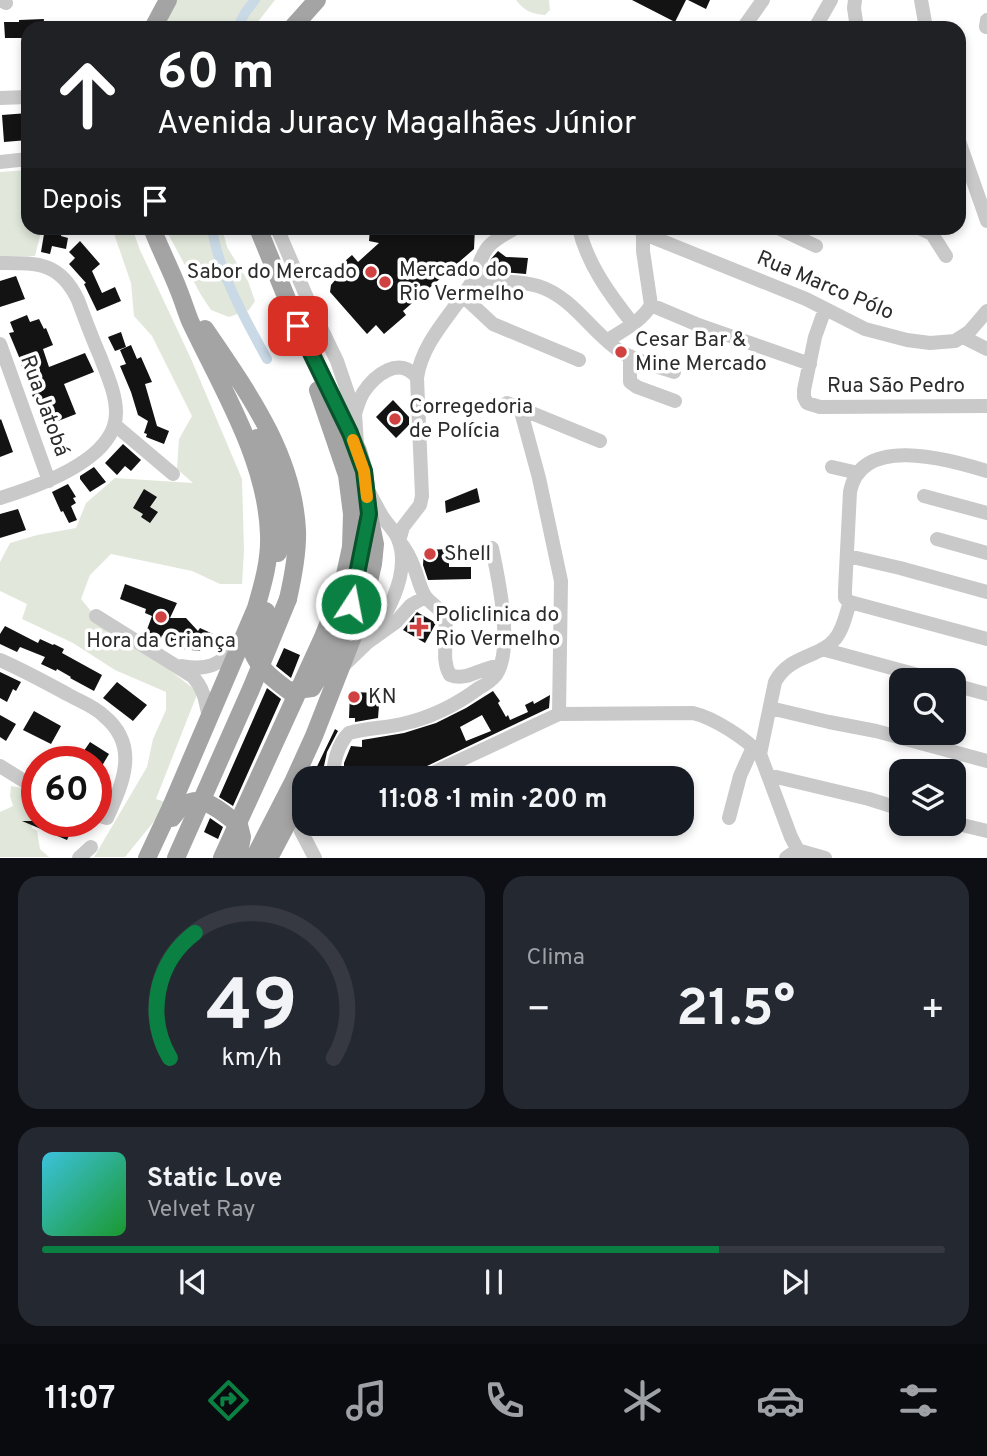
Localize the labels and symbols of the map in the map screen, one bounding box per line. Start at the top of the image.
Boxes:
street label: Rua Marco Pólo [752,245,898,327]
place label: Mercado do Rio Vermelho [399,257,524,308]
place label: Sabor do Mercado [187,259,357,286]
marker: Sabor do Mercado [363,264,379,280]
marker: Mercado do Rio Vermelho [377,274,393,290]
pin [268,296,328,356]
place label: Cesar Bar & Mine Mercado [635,327,767,378]
marker: Cesar Bar & Mine Mercado [613,344,629,360]
street label: Rua Jatobá [13,352,75,460]
street label: Rua São Pedro [827,373,965,400]
place label: Corregedoria de Polícia [409,394,533,445]
marker: Corregedoria de Polícia [387,411,403,427]
place label: Shell [444,541,491,568]
marker: Shell [422,546,438,562]
position arrow [314,567,388,641]
place label: Policlinica do Rio Vermelho [435,602,560,653]
marker: Hora da Criança [153,609,169,625]
marker: Policlinica do Rio Vermelho [409,617,429,637]
place label: Hora da Criança [86,628,236,655]
place label: KN [368,684,397,711]
marker: KN [346,689,362,705]
speed limit sign: 60 [21,746,112,837]

